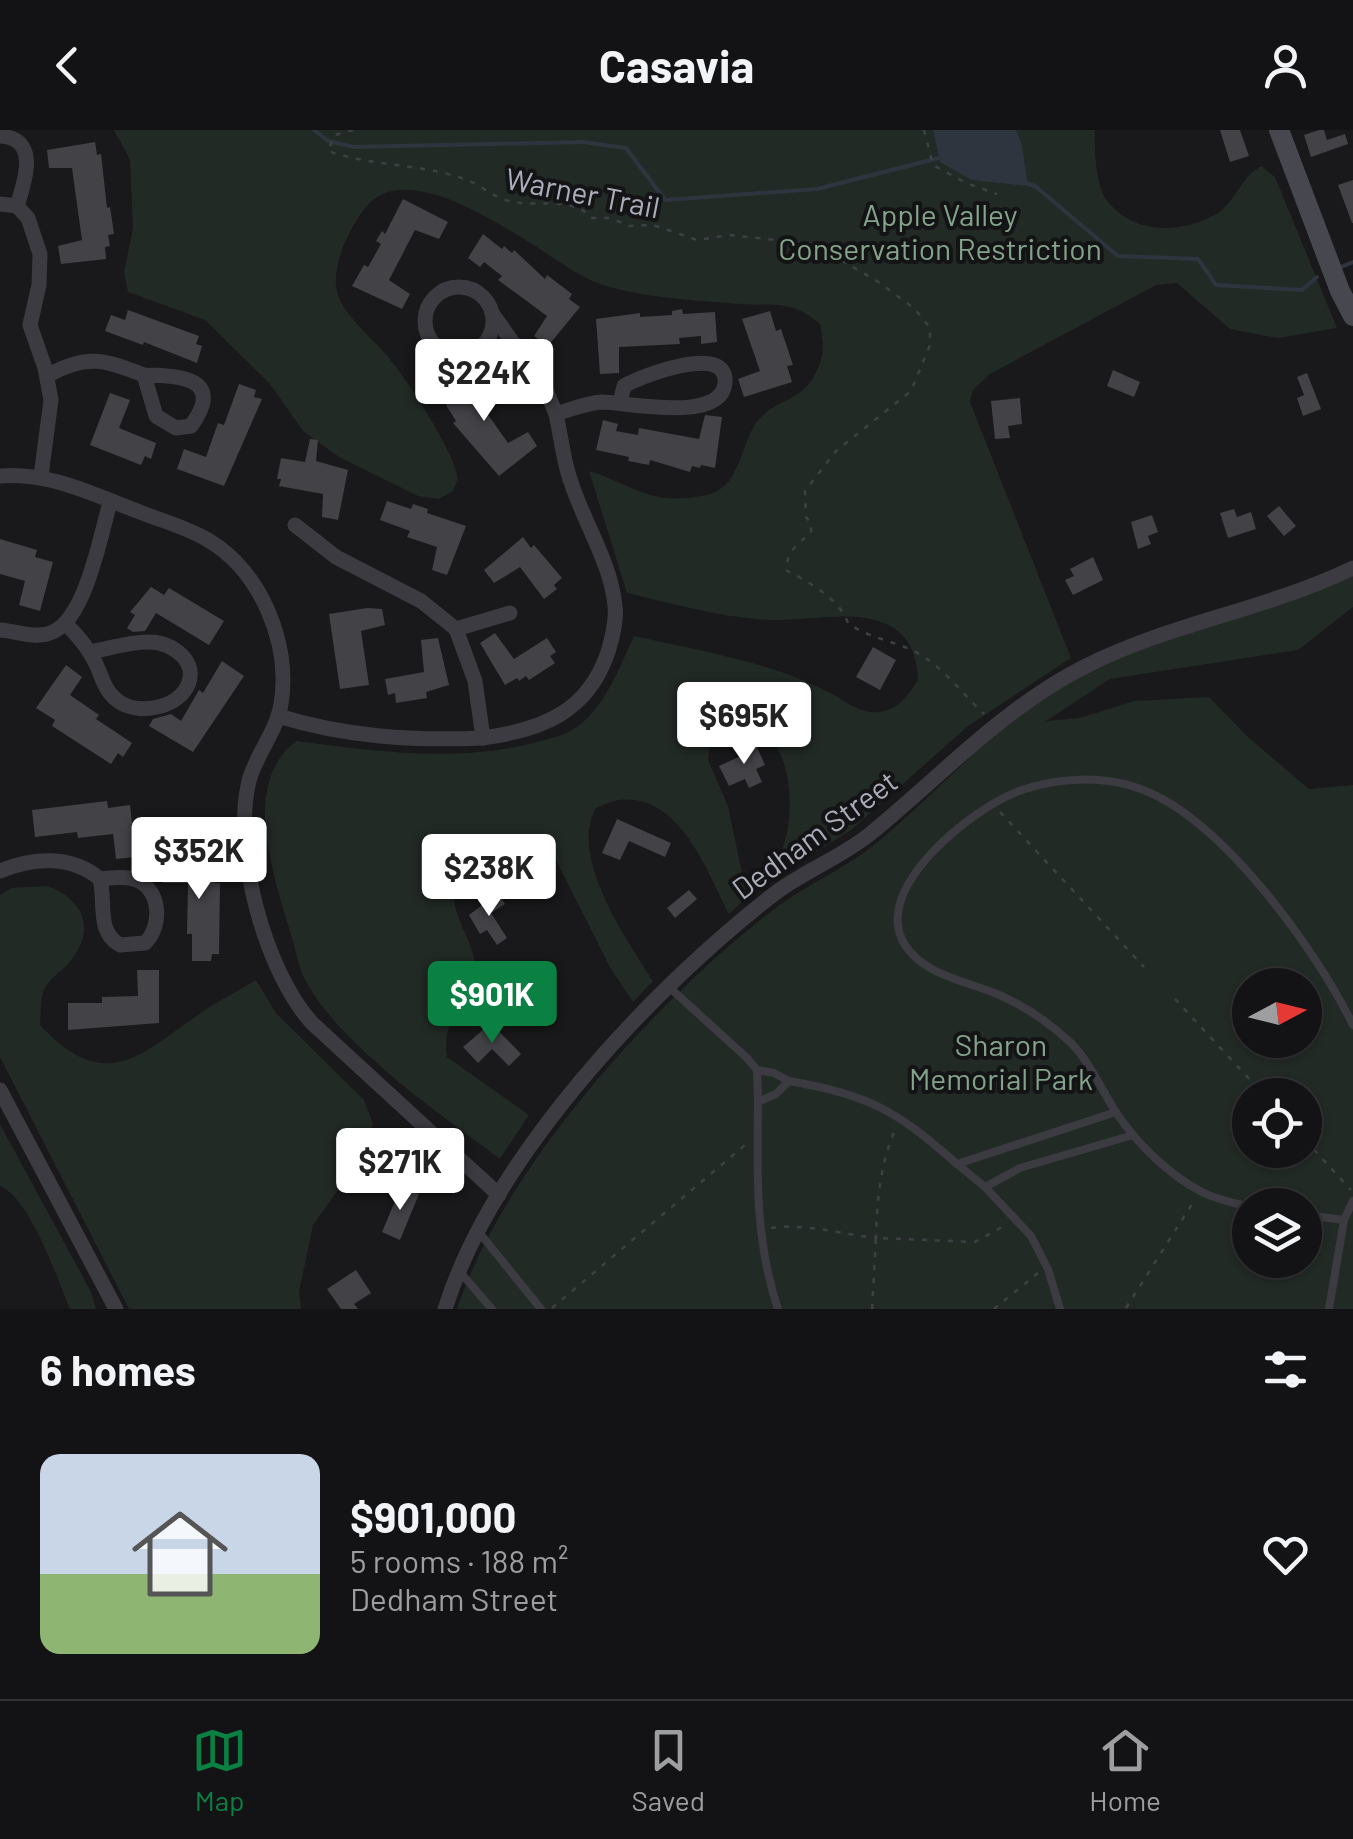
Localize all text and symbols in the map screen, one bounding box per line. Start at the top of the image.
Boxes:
icon: back [40,38,95,93]
text: Casavia [599,38,754,92]
icon: person [1258,38,1313,93]
street label: Warner Trail [503,159,663,225]
park label: Apple Valley Conservation Restriction [778,196,1102,266]
pin: $224K [414,339,554,424]
text: $224K [437,352,531,390]
pin: $695K [674,682,814,767]
text: $695K [699,695,789,733]
street label: Dedham Street [724,762,904,906]
pin: $352K [129,817,269,902]
text: $352K [154,830,244,868]
pin: $238K [419,834,559,919]
text: $238K [444,847,534,885]
pin: $901K [422,961,562,1046]
north arrow [1232,968,1322,1058]
map controls [1232,968,1322,1278]
text: $901K [450,974,534,1012]
park label: Sharon Memorial Park [909,1026,1093,1096]
button: locate [1232,1078,1322,1168]
pin: $271K [330,1128,470,1213]
text: $271K [358,1141,442,1179]
button: layers [1232,1188,1322,1278]
icon: filters [1258,1342,1313,1397]
text: 6 homes [40,1344,196,1394]
text: $901,000 [350,1491,517,1541]
icon: home [120,1494,240,1614]
icon: heart [1258,1527,1313,1582]
text: 5 rooms · 188 m² [350,1541,568,1579]
text: Dedham Street [350,1579,558,1617]
tab: Map [192,1723,247,1817]
tab: Saved [632,1723,705,1817]
tab: Home [1089,1723,1161,1817]

